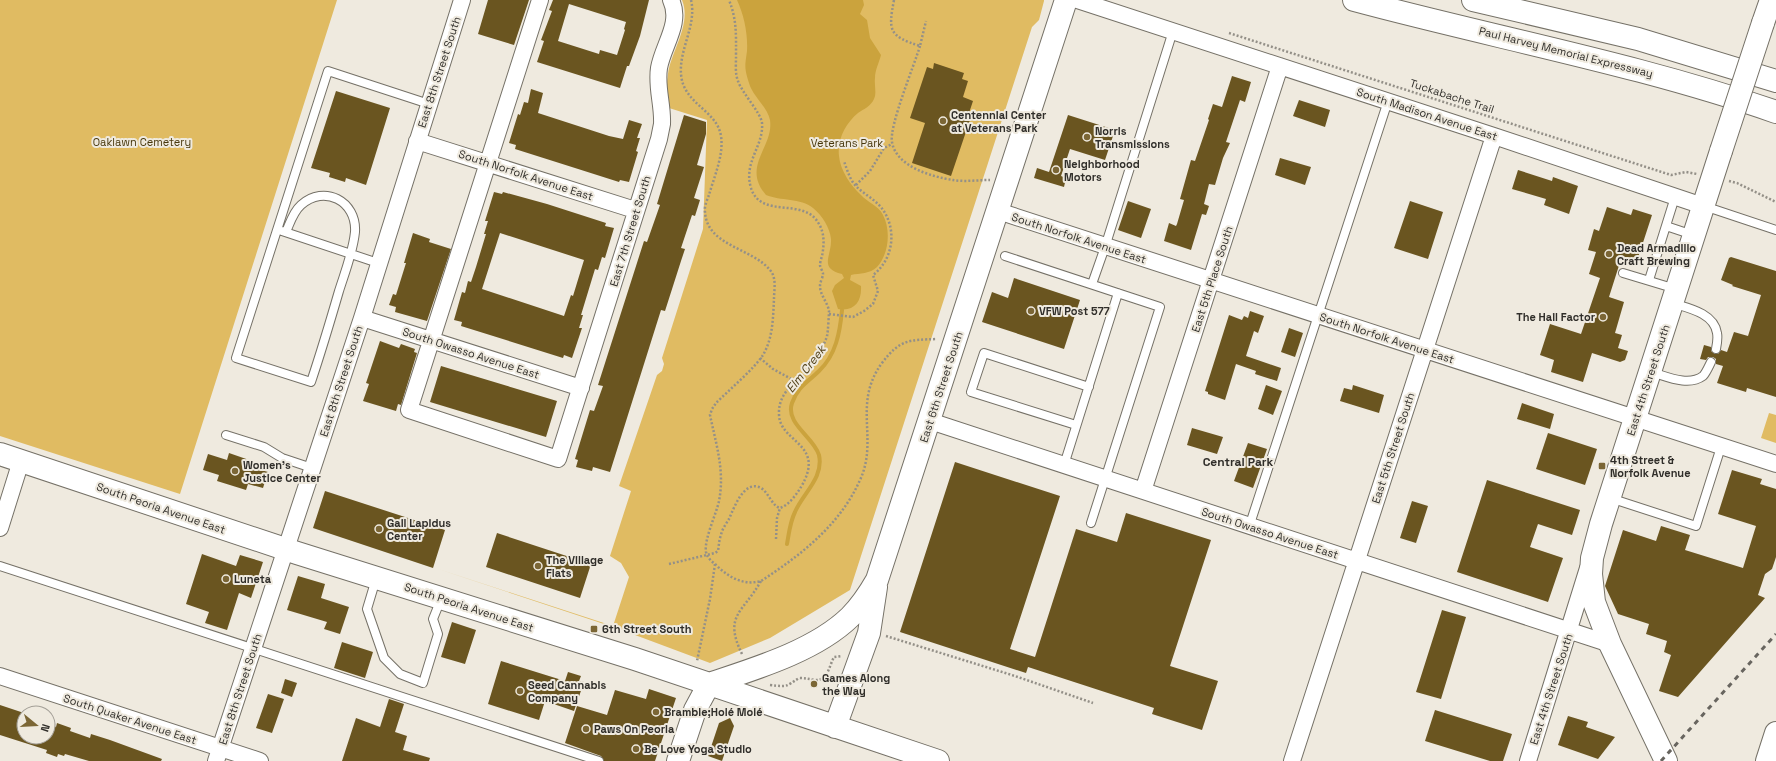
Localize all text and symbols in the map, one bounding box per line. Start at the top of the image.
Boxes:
street label: East 8th Street South [414,15,464,129]
street label: Paul Harvey Memorial Expressway [1478,24,1654,80]
street label: Tuckabache Trail [1408,76,1496,116]
street label: South Madison Avenue East [1355,85,1499,143]
place label: Centennial Center at Veterans Park [951,108,1047,135]
marker: Centennial Center at Veterans Park [938,116,948,126]
place label: Norris Transmissions [1095,124,1170,151]
marker: Norris Transmissions [1082,132,1092,142]
park label: Oaklawn Cemetery [93,135,191,149]
park label: Veterans Park [811,136,883,150]
street label: South Norfolk Avenue East [457,147,595,203]
place label: Neighborhood Motors [1064,157,1140,184]
marker: Neighborhood Motors [1051,165,1061,175]
street label: East 7th Street South [606,174,654,288]
street label: South Norfolk Avenue East [1010,210,1148,266]
street label: East 5th Place South [1188,224,1236,334]
place label: Dead Armadillo Craft Brewing [1617,241,1696,268]
marker: Dead Armadillo Craft Brewing [1604,249,1614,259]
place label: VFW Post 577 [1039,304,1110,318]
marker: VFW Post 577 [1026,306,1036,316]
street label: South Norfolk Avenue East [1318,310,1456,366]
place label: The Hail Factor [1516,310,1596,324]
marker: The Hail Factor [1598,312,1608,322]
street label: East 4th Street South [1623,323,1673,437]
street label: East 8th Street South [316,324,366,438]
street label: South Owasso Avenue East [401,324,541,382]
street label: East 6th Street South [916,330,966,444]
water label: Elm Creek [783,341,830,396]
street label: East 5th Street South [1368,391,1418,505]
place label: 4th Street & Norfolk Avenue [1610,453,1691,480]
district label: Central Park [1203,454,1274,470]
place label: Women's Justice Center [243,458,322,485]
marker: 4th Street & Norfolk Avenue [1597,461,1607,471]
marker: Women's Justice Center [230,466,240,476]
street label: South Peoria Avenue East [95,479,227,537]
street label: South Owasso Avenue East [1200,504,1340,562]
place label: Gail Lapidus Center [387,516,451,543]
marker: Gail Lapidus Center [374,524,384,534]
place label: The Village Flats [546,553,603,580]
marker: The Village Flats [533,561,543,571]
place label: Luneta [234,572,272,586]
marker: Luneta [221,574,231,584]
street label: South Peoria Avenue East [402,579,536,635]
place label: 6th Street South [602,622,692,636]
marker: 6th Street South [589,624,599,634]
street label: East 8th Street South [215,632,265,746]
street label: East 4th Street South [1526,632,1576,746]
place label: Games Along the Way [822,671,890,698]
place label: Seed Cannabis Company [528,678,606,705]
marker: Games Along the Way [809,679,819,689]
marker: Seed Cannabis Company [515,686,525,696]
street label: South Quaker Avenue East [62,691,198,747]
north arrow [16,705,56,745]
place label: Bramble;Holé Molé [664,705,763,719]
marker: Bramble;Holé Molé [651,707,661,717]
text: N [38,722,53,734]
place label: Paws On Peoria [594,722,675,736]
marker: Paws On Peoria [581,724,591,734]
place label: Be Love Yoga Studio [644,742,752,756]
marker: Be Love Yoga Studio [631,744,641,754]

